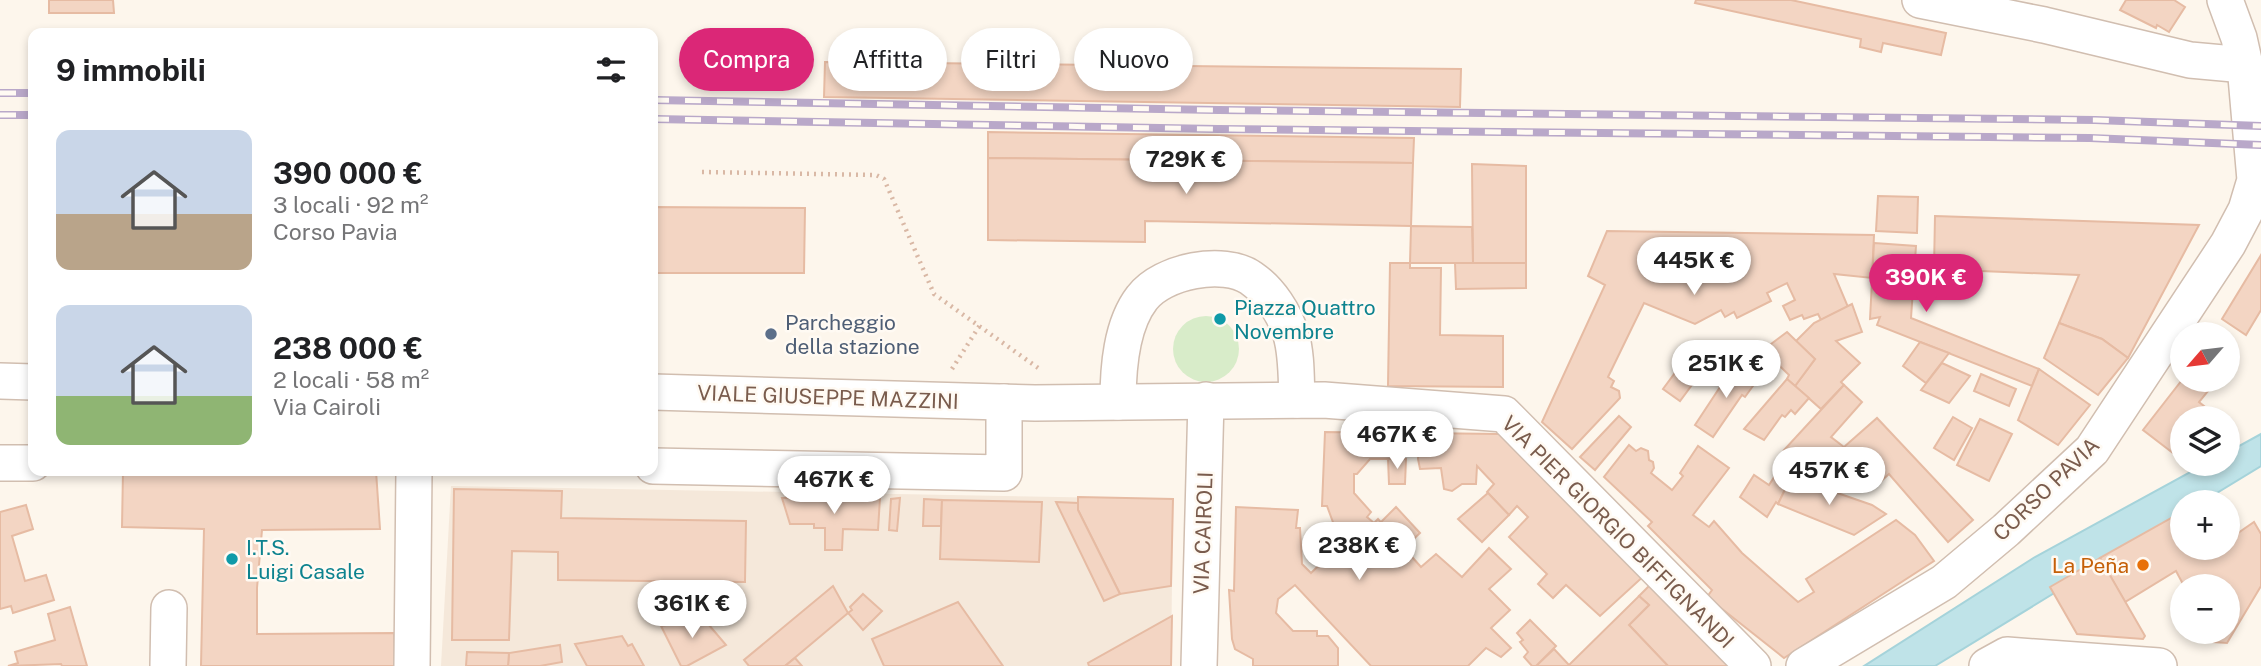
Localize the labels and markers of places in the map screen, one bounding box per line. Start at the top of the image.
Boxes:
pin: 729K € [1129,136,1243,196]
pin: 445K € [1637,238,1751,297]
pin: 390K € [1869,254,1983,314]
place label: Piazza Quattro Novembre [1234,295,1376,344]
place label: Parcheggio della stazione [785,310,920,359]
marker: Piazza Quattro Novembre [1212,311,1228,327]
marker: Parcheggio della stazione [763,326,779,342]
pin: 251K € [1669,340,1783,400]
pin: 467K € [1340,412,1454,471]
pin: 457K € [1772,448,1886,507]
pin: 467K € [777,456,891,516]
pin: 238K € [1302,522,1416,582]
place label: I.T.S. Luigi Casale [246,535,365,584]
marker: I.T.S. Luigi Casale [224,551,240,567]
place label: La Peña [2052,553,2129,578]
marker: La Peña [2135,557,2151,573]
pin: 361K € [635,580,749,640]

